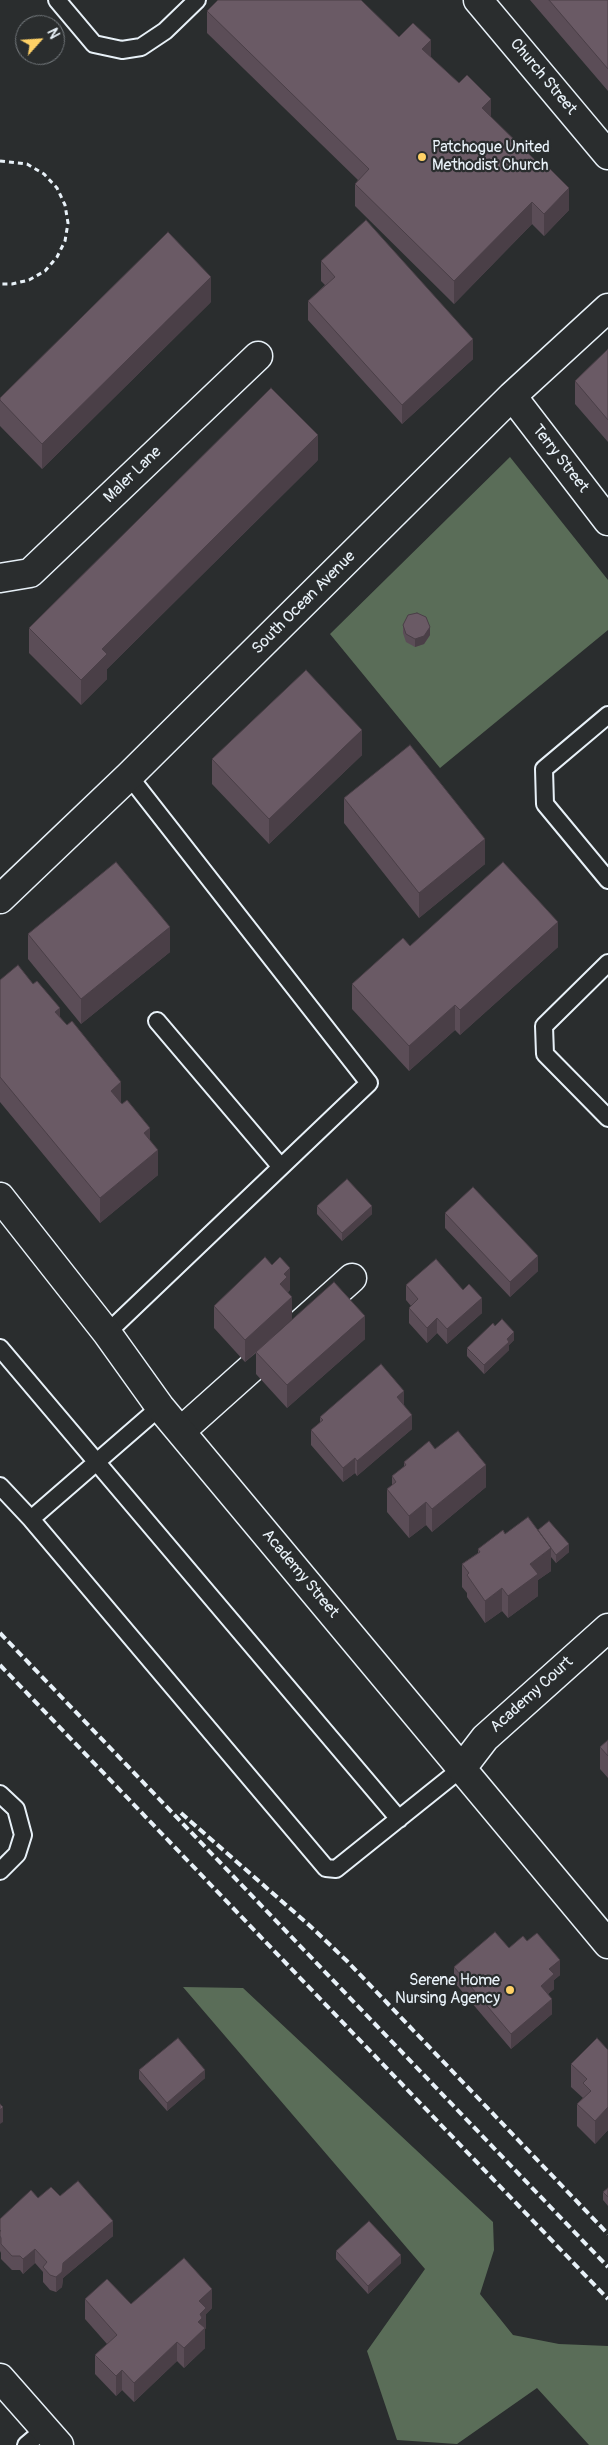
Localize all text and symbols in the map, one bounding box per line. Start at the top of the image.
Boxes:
north arrow [15,15,65,65]
text: N [43,26,63,42]
street label: Church Street [506,35,580,119]
place label: Patchogue United Methodist Church [432,138,550,176]
marker: Patchogue United Methodist Church [416,151,428,163]
street label: Terry Street [528,421,592,497]
street label: Maler Lane [100,443,166,507]
street label: South Ocean Avenue [248,547,360,659]
street label: Academy Street [257,1526,343,1622]
street label: Academy Court [487,1653,577,1737]
place label: Serene Home Nursing Agency [395,1971,500,2009]
marker: Serene Home Nursing Agency [504,1984,516,1996]

